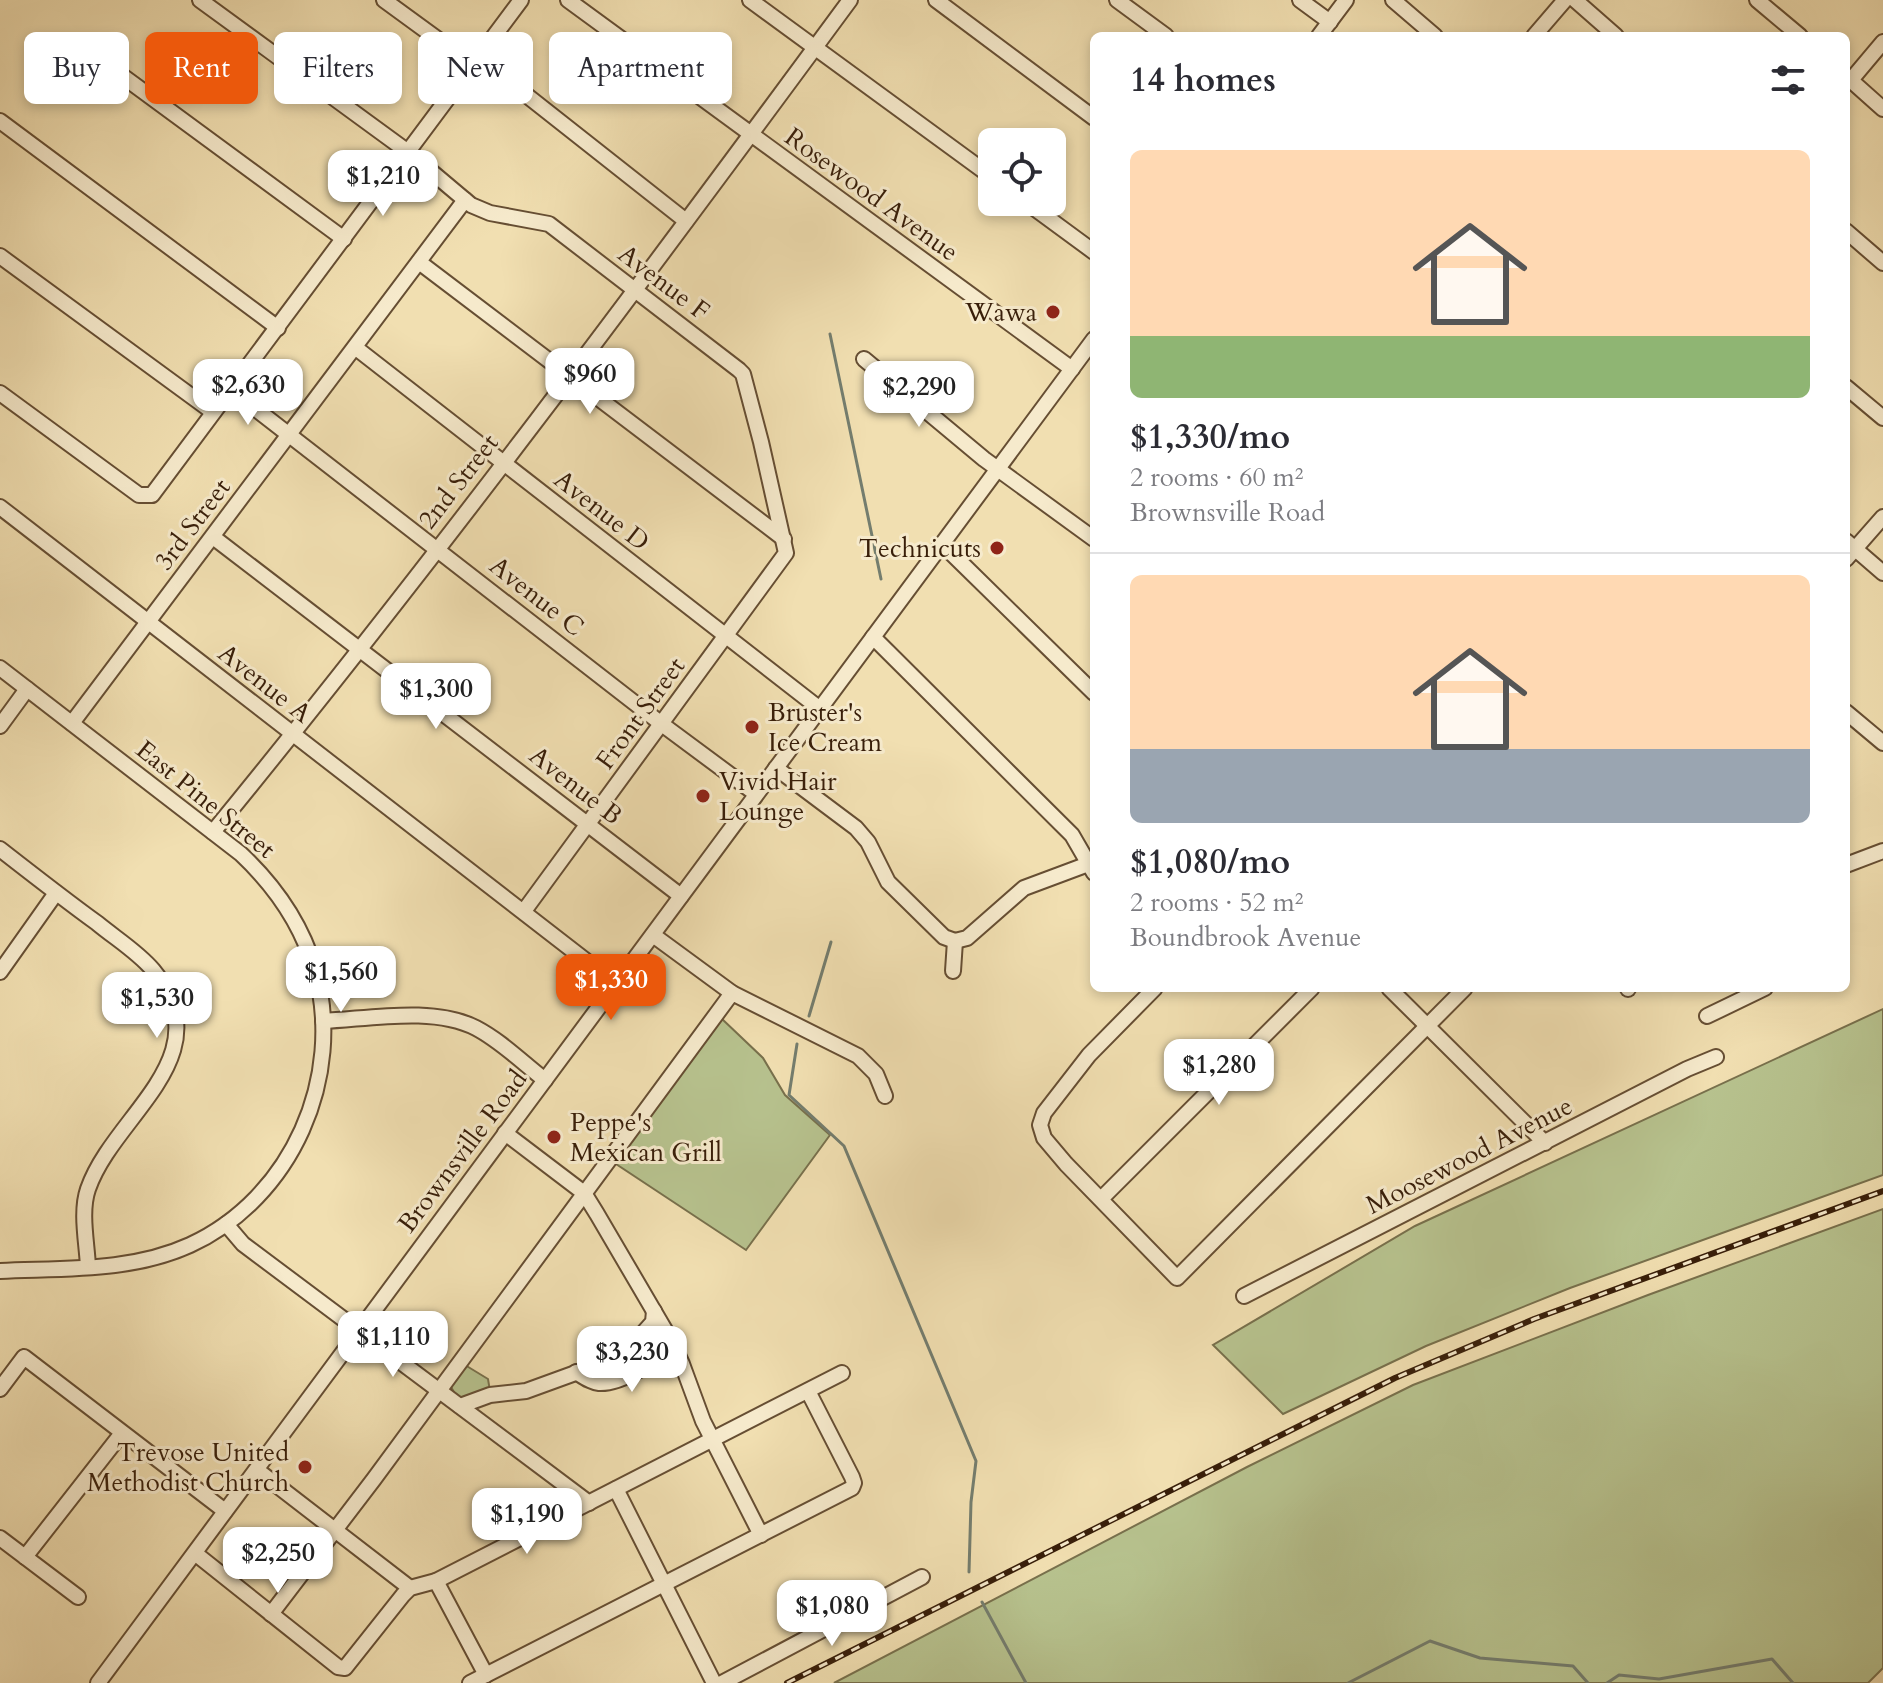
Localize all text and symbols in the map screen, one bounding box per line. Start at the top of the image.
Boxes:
chip: Buy [24,32,129,104]
chip: Rent [145,32,258,104]
chip: Filters [274,32,402,104]
chip: New [418,32,533,104]
chip: Apartment [549,32,732,104]
text: 14 homes [1130,57,1276,103]
icon: filters [1766,58,1810,102]
street label: Rosewood Avenue [778,120,966,269]
map controls [978,128,1066,216]
button: locate [978,128,1066,216]
pin: $1,210 [318,150,448,218]
text: $1,210 [346,158,420,193]
icon: home [1398,202,1542,346]
street label: Avenue F [611,236,717,328]
place label: Wawa [964,295,1037,330]
marker: Wawa [1044,303,1062,321]
pin: $960 [543,348,637,416]
text: $960 [563,356,617,391]
pin: $2,630 [183,359,313,427]
pin: $2,290 [854,361,984,429]
text: $2,630 [211,367,285,402]
text: $2,290 [882,369,956,404]
text: $1,330/mo [1130,414,1290,460]
street label: 2nd Street [410,427,506,536]
text: 2 rooms · 60 m² [1130,460,1303,495]
street label: Avenue D [547,462,657,559]
street label: 3rd Street [146,471,238,577]
text: Brownsville Road [1130,495,1325,530]
place label: Technicuts [859,531,981,566]
marker: Technicuts [988,539,1006,557]
street label: Avenue C [482,548,591,644]
icon: home [1398,627,1542,771]
street label: Avenue A [211,636,319,731]
street label: Front Street [588,650,693,777]
pin: $1,300 [371,663,501,731]
text: $1,300 [399,671,473,706]
place label: Bruster's Ice Cream [768,695,882,760]
marker: Bruster's Ice Cream [743,718,761,736]
street label: East Pine Street [129,732,283,866]
street label: Avenue B [522,738,629,833]
place label: Vivid Hair Lounge [719,764,837,829]
marker: Vivid Hair Lounge [694,787,712,805]
text: $1,080/mo [1130,839,1290,885]
text: 2 rooms · 52 m² [1130,885,1303,920]
text: Boundbrook Avenue [1130,920,1361,955]
pin: $1,560 [276,946,406,1014]
text: $1,560 [304,954,378,989]
pin: $1,330 [546,954,676,1022]
text: $1,330 [574,962,648,997]
pin: $1,530 [92,972,222,1040]
text: $1,530 [120,980,194,1015]
pin: $1,280 [1154,1039,1284,1107]
text: $1,280 [1182,1047,1256,1082]
street label: Brownsville Road [390,1063,535,1240]
street label: Moosewood Avenue [1360,1088,1578,1223]
place label: Peppe's Mexican Grill [570,1105,722,1170]
marker: Peppe's Mexican Grill [545,1128,563,1146]
pin: $1,110 [328,1311,458,1379]
text: $1,110 [356,1319,430,1354]
pin: $3,230 [567,1326,697,1394]
text: $3,230 [595,1334,669,1369]
place label: Trevose United Methodist Church [87,1435,289,1500]
marker: Trevose United Methodist Church [296,1458,314,1476]
pin: $1,190 [462,1488,592,1556]
text: $1,190 [490,1496,564,1531]
pin: $2,250 [213,1527,343,1595]
text: $2,250 [241,1535,315,1570]
pin: $1,080 [767,1580,897,1648]
text: $1,080 [795,1588,869,1623]

